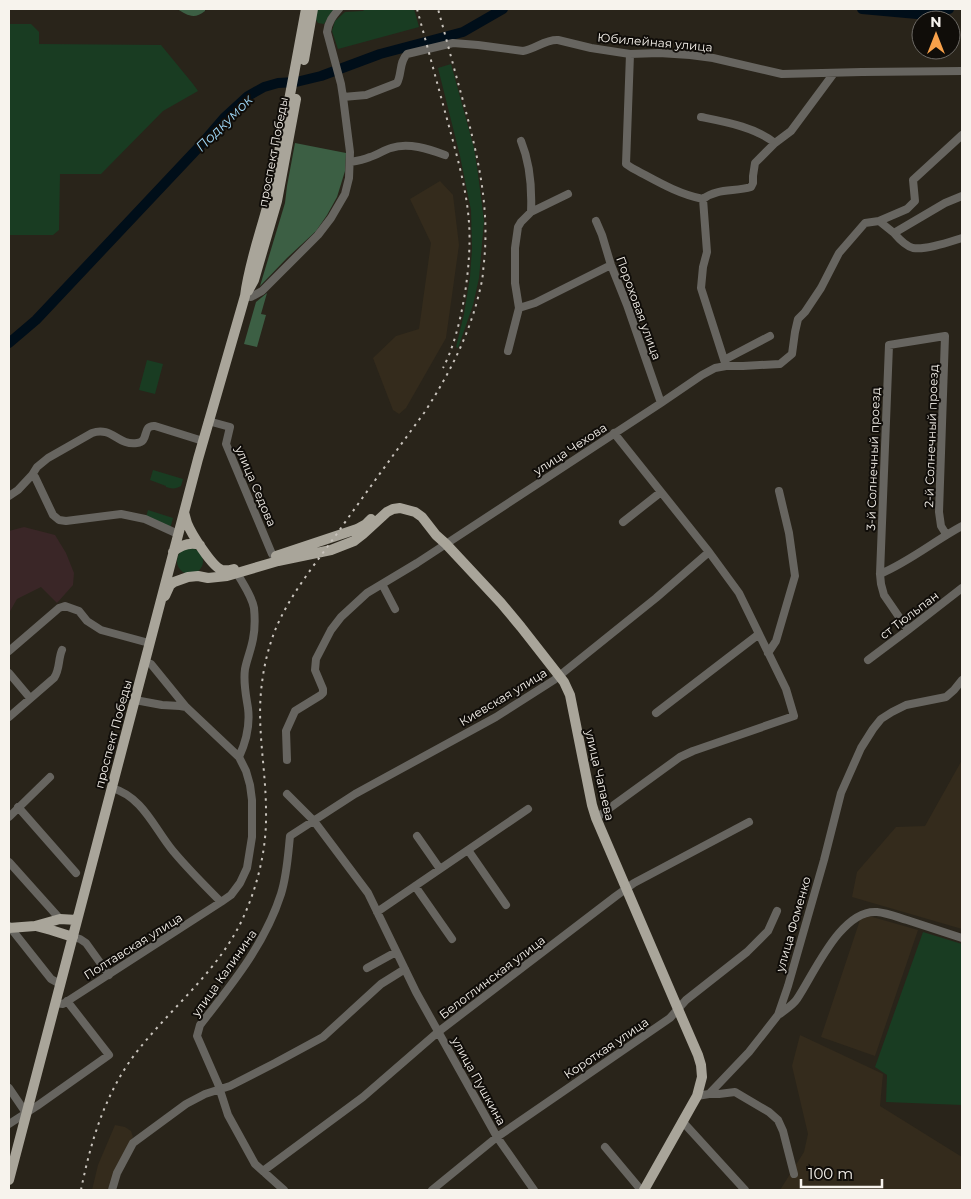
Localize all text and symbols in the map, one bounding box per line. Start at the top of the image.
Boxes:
north arrow [911,10,961,60]
text: N [930,13,942,31]
street label: Юбилейная улица [597,29,713,55]
water label: Подкумок [192,90,257,155]
street label: проспект Победы [255,96,291,208]
street label: Пороховая улица [613,254,665,362]
street label: 2-й Солнечный проезд [921,364,941,508]
street label: 3-й Солнечный проезд [863,387,883,531]
street label: улица Чехова [530,420,610,479]
street label: улица Седова [232,443,280,528]
street label: ст Тюльпан [876,588,942,642]
street label: Киевская улица [456,665,550,729]
street label: проспект Победы [91,678,135,790]
street label: улица Чапаева [582,727,618,822]
street label: улица Фоменко [772,874,814,974]
street label: Полтавская улица [81,910,185,982]
street label: улица Калинина [188,926,260,1020]
street label: Белоглинская улица [436,932,548,1022]
street label: Короткая улица [561,1014,651,1082]
street label: улица Пушкина [448,1033,509,1128]
scale bar [801,1156,882,1188]
text: 100 m [808,1164,853,1183]

